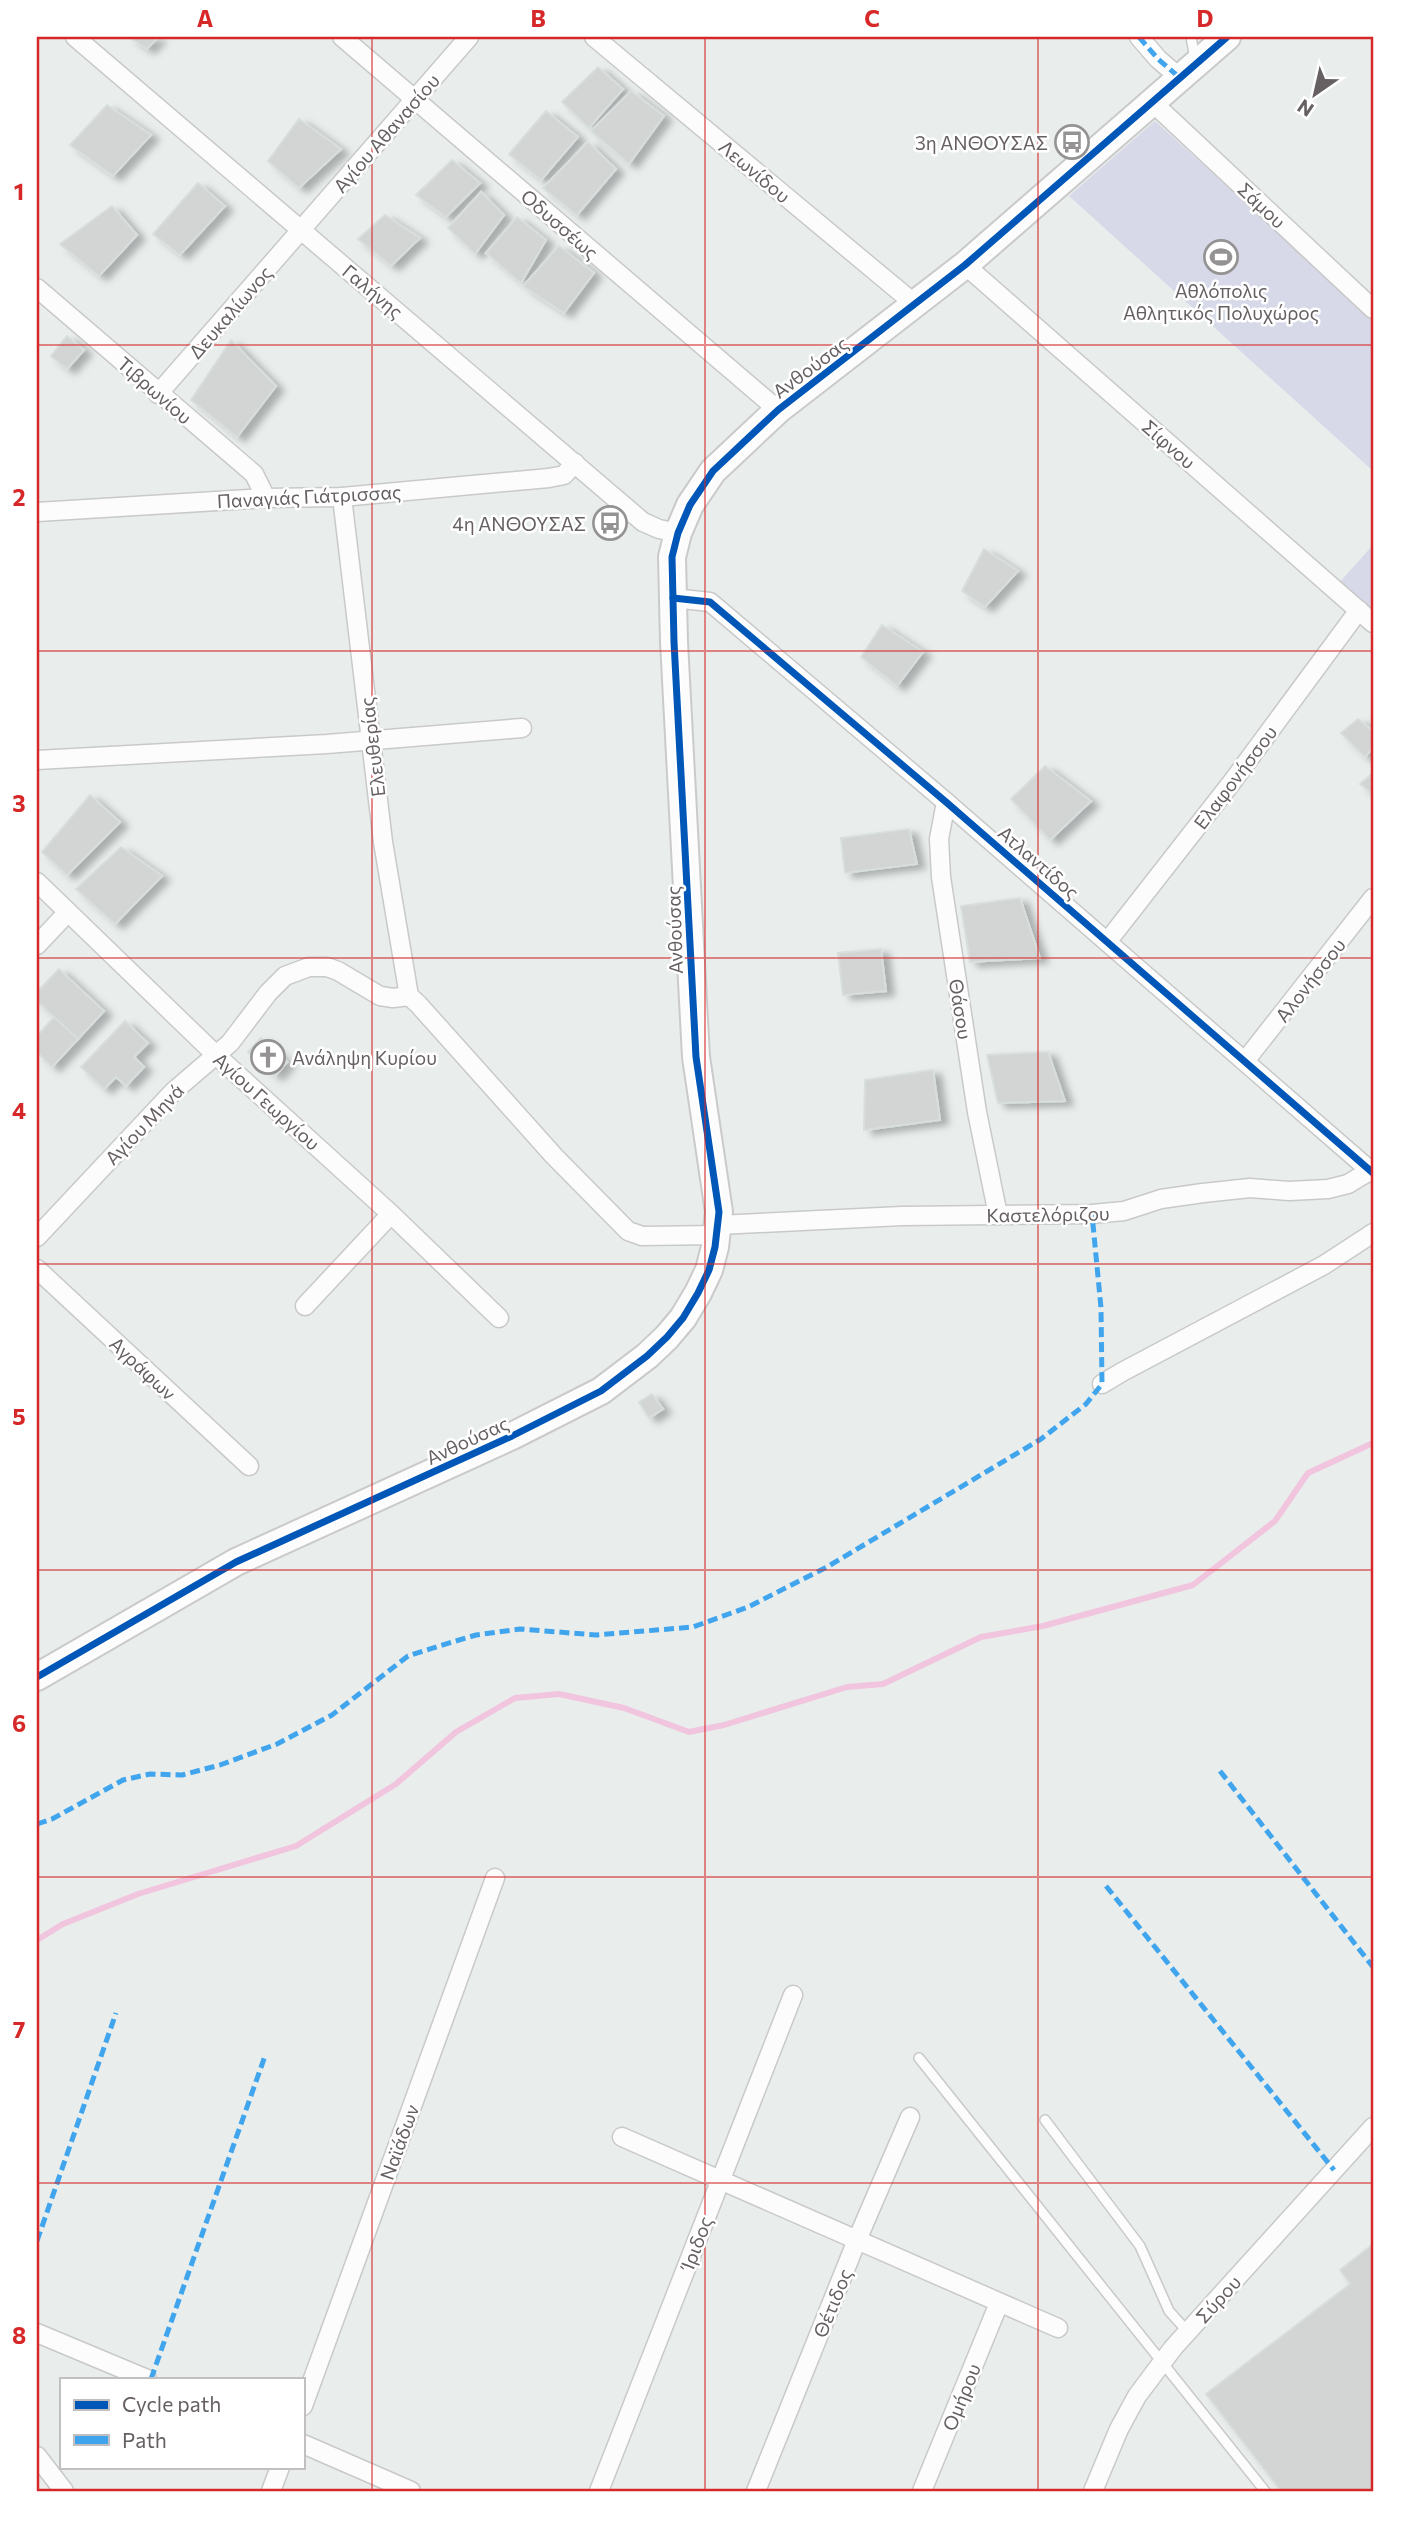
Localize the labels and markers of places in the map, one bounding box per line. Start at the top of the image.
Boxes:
bus stop icon: 3η ΑΝΘΟΥΣΑΣ [1053,123,1091,161]
place label: 3η ΑΝΘΟΥΣΑΣ [915,131,1048,154]
sports icon: Αθλόπολις Αθλητικός Πολυχώρος [1202,238,1240,276]
place label: Αθλόπολις Αθλητικός Πολυχώρος [1123,279,1319,324]
bus stop icon: 4η ΑΝΘΟΥΣΑΣ [591,504,629,542]
place label: 4η ΑΝΘΟΥΣΑΣ [452,512,586,535]
church icon: Ανάληψη Κυρίου [249,1038,287,1076]
place label: Ανάληψη Κυρίου [292,1046,437,1069]

